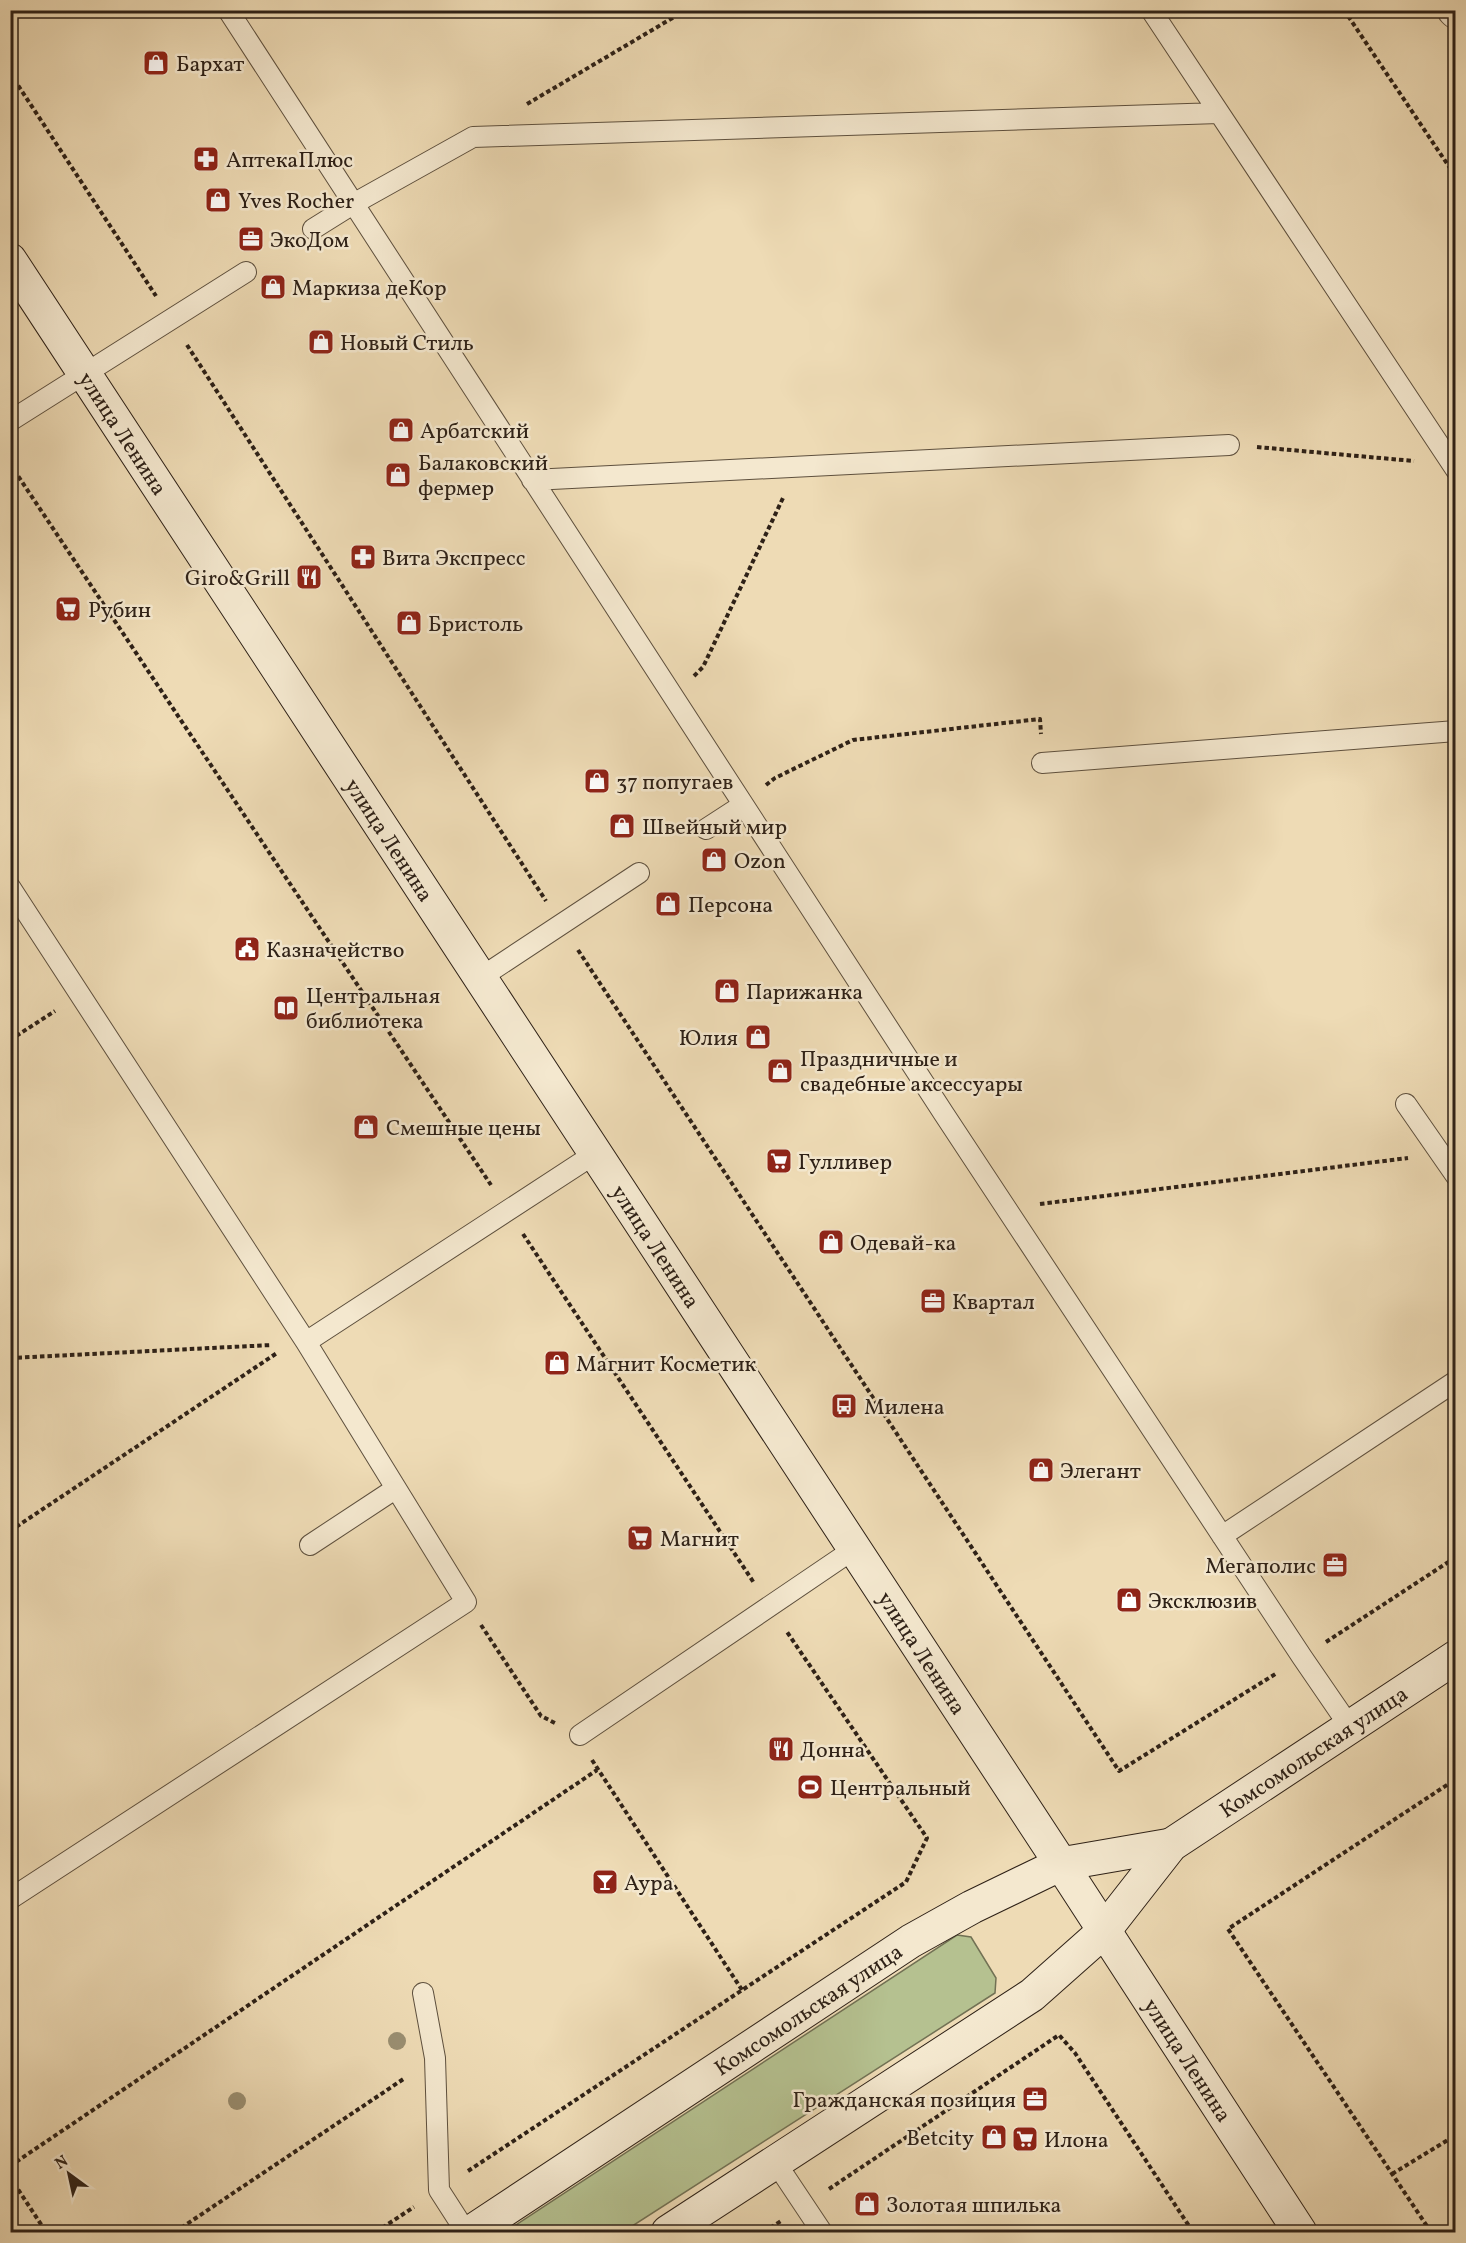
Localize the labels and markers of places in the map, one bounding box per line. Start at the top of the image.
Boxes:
shop icon: Бархат [141,48,171,78]
place label: Бархат [176,50,244,81]
pharmacy icon: АптекаПлюс [191,144,221,174]
place label: АптекаПлюс [226,146,353,177]
shop icon: Yves Rocher [203,185,233,215]
place label: Yves Rocher [238,187,354,218]
office icon: ЭкоДом [236,224,266,254]
place label: ЭкоДом [270,226,349,257]
shop icon: Маркиза деКор [258,272,288,302]
place label: Маркиза деКор [292,274,447,305]
shop icon: Новый Стиль [306,327,336,357]
place label: Новый Стиль [340,329,474,360]
shop icon: Арбатский [386,415,416,445]
place label: Арбатский [420,417,529,448]
place label: Балаковский фермер [418,449,548,505]
shop icon: Балаковский фермер [383,460,413,490]
pharmacy icon: Вита Экспресс [348,542,378,572]
place label: Вита Экспресс [382,544,526,575]
restaurant icon: Giro&Grill [294,562,324,592]
place label: Giro&Grill [185,564,290,595]
supermarket icon: Рубин [53,594,83,624]
place label: Рубин [88,596,151,627]
shop icon: Бристоль [394,608,424,638]
place label: Бристоль [428,610,523,641]
shop icon: 37 попугаев [582,766,612,796]
place label: 37 попугаев [616,768,734,799]
shop icon: Швейный мир [607,811,637,841]
place label: Швейный мир [642,813,787,844]
shop icon: Ozon [699,845,729,875]
place label: Ozon [734,847,786,878]
shop icon: Персона [653,889,683,919]
place label: Персона [688,891,773,922]
public building icon: Казначейство [232,934,262,964]
place label: Казначейство [266,936,404,967]
shop icon: Парижанка [712,976,742,1006]
place label: Парижанка [746,978,863,1009]
place label: Центральная библиотека [306,982,440,1038]
library icon: Центральная библиотека [271,993,301,1023]
shop icon: Юлия [743,1022,773,1052]
place label: Юлия [679,1024,738,1055]
place label: Праздничные и свадебные аксессуары [800,1045,1023,1101]
shop icon: Праздничные и свадебные аксессуары [765,1056,795,1086]
shop icon: Смешные цены [351,1112,381,1142]
place label: Смешные цены [386,1114,541,1145]
supermarket icon: Гулливер [764,1146,794,1176]
place label: Гулливер [798,1148,892,1179]
shop icon: Одевай-ка [816,1227,846,1257]
place label: Одевай-ка [850,1229,956,1260]
office icon: Квартал [918,1286,948,1316]
place label: Квартал [952,1288,1035,1319]
shop icon: Магнит Косметик [542,1348,572,1378]
place label: Магнит Косметик [576,1350,757,1381]
bus stop icon: Милена [829,1391,859,1421]
place label: Милена [864,1393,945,1424]
shop icon: Элегант [1026,1455,1056,1485]
place label: Элегант [1060,1457,1141,1488]
supermarket icon: Магнит [625,1523,655,1553]
place label: Магнит [660,1525,739,1556]
office icon: Мегаполис [1320,1550,1350,1580]
place label: Мегаполис [1205,1552,1316,1583]
shop icon: Эксклюзив [1114,1585,1144,1615]
place label: Эксклюзив [1148,1587,1257,1618]
restaurant icon: Донна [766,1734,796,1764]
place label: Донна [800,1736,865,1767]
sports icon: Центральный [795,1772,825,1802]
place label: Центральный [830,1774,971,1805]
bar icon: Аура [590,1867,620,1897]
place label: Аура [624,1869,674,1900]
office icon: Гражданская позиция [1020,2084,1050,2114]
place label: Гражданская позиция [793,2086,1016,2117]
shop icon: Betcity [979,2122,1009,2152]
place label: Betcity [906,2124,974,2155]
supermarket icon: Илона [1010,2124,1040,2154]
place label: Илона [1044,2126,1109,2157]
shop icon: Золотая шпилька [852,2189,882,2219]
place label: Золотая шпилька [886,2191,1062,2222]

